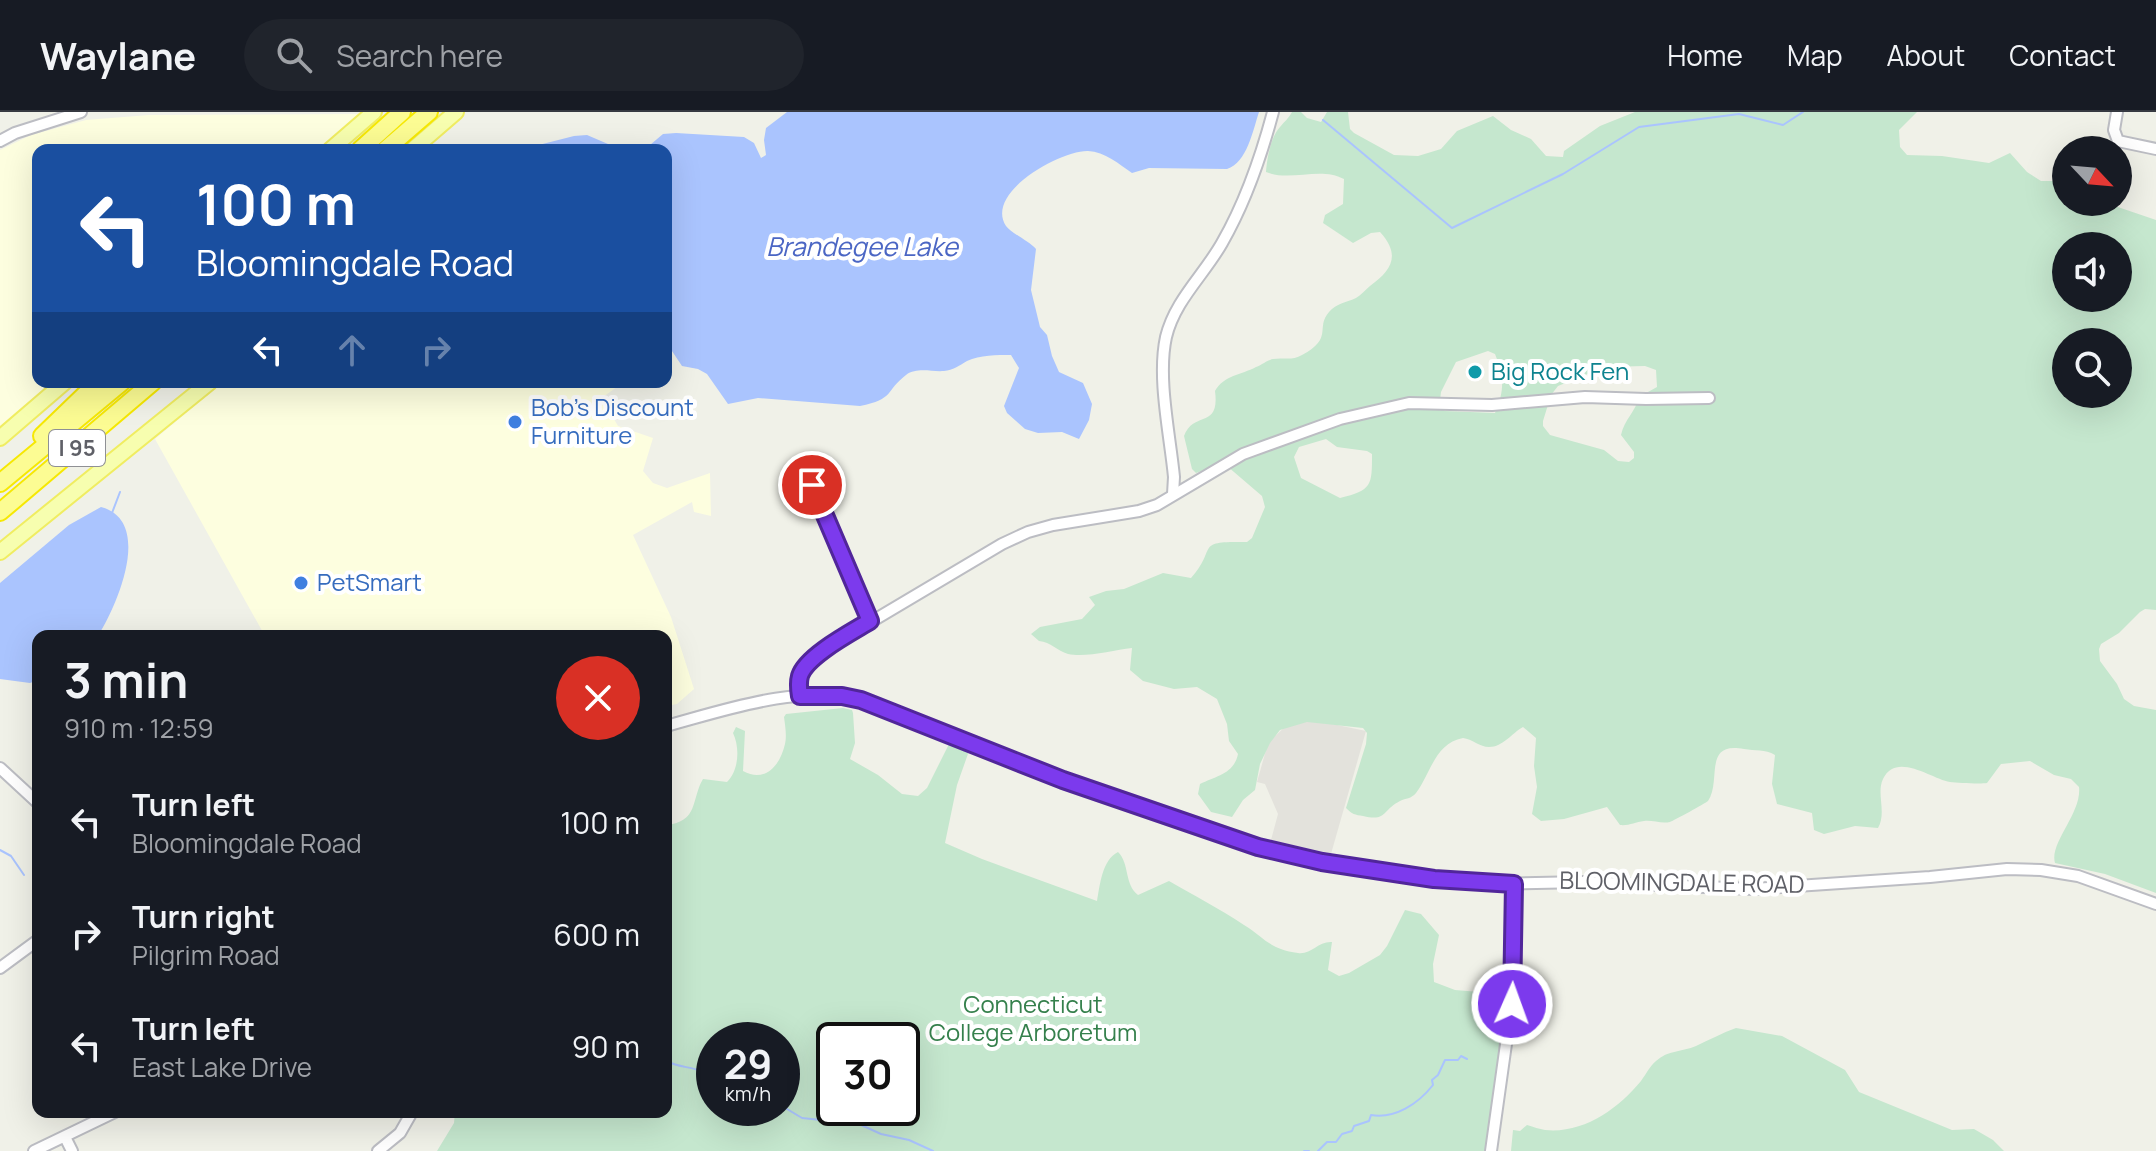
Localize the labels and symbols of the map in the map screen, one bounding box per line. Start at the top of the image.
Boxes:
north arrow [2052,136,2132,216]
water label: Brandegee Lake [766,228,960,264]
place label: Big Rock Fen [1491,354,1629,387]
marker: Big Rock Fen [1466,363,1484,381]
place label: Bob's Discount Furniture [531,390,694,451]
marker: Bob's Discount Furniture [506,413,524,431]
road number: I 95 [49,430,105,466]
pin [778,451,846,519]
place label: PetSmart [317,565,422,598]
marker: PetSmart [292,574,310,592]
street label: BLOOMINGDALE ROAD [1559,863,1805,900]
position arrow [1470,962,1554,1046]
park label: Connecticut College Arboretum [929,987,1137,1048]
speed limit sign: 30 [816,1022,920,1126]

